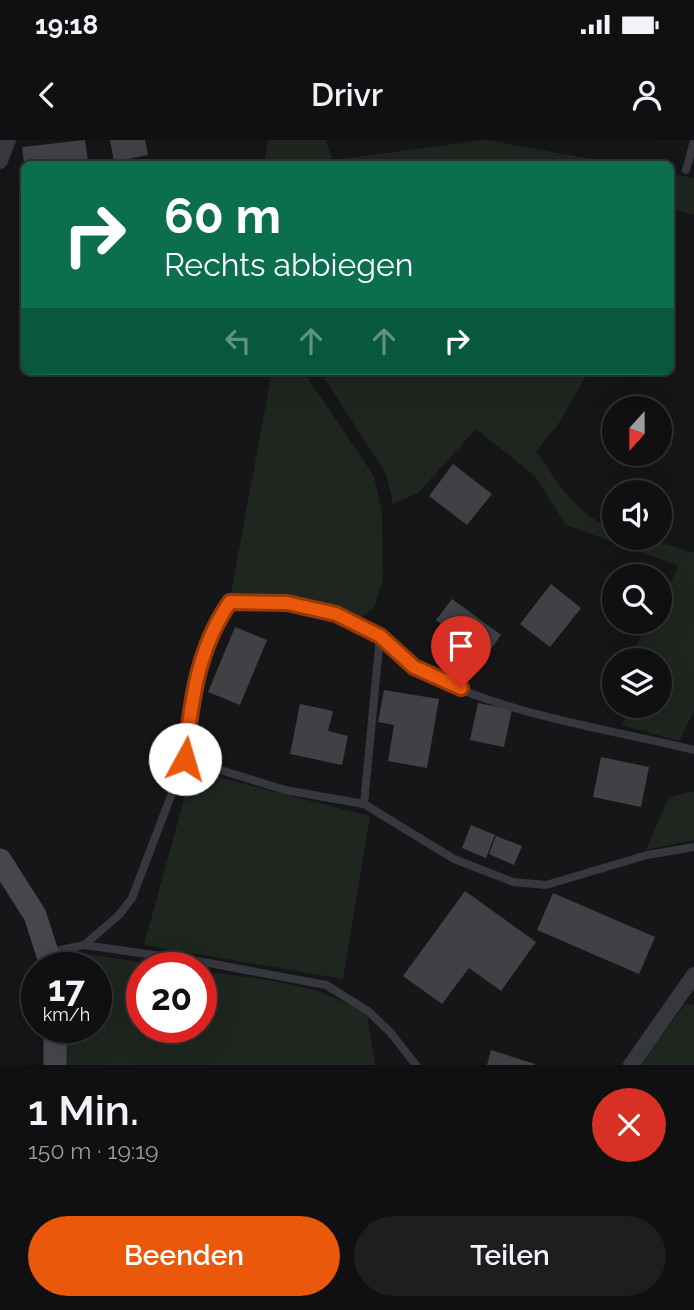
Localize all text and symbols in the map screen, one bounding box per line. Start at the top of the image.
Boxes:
text: 19:18 [35,10,98,40]
icon: back [28,76,66,114]
text: Drivr [311,76,383,113]
icon: person [628,76,666,114]
text: 60 m [164,187,281,244]
icon: right [49,189,140,280]
text: Rechts abbiegen [164,246,413,283]
icon: left [219,322,257,360]
icon: ahead [292,322,330,360]
icon: ahead [365,322,403,360]
icon: right [438,322,476,360]
north arrow [602,396,672,466]
map controls [602,396,672,718]
button: sound [602,480,672,550]
button: search [602,564,672,634]
pin [431,616,491,688]
icon: arrive [442,627,480,665]
button: layers [602,648,672,718]
position arrow [148,722,222,796]
speed limit sign: 20 [126,952,217,1043]
text: 17 [48,968,85,1009]
text: km/h [43,1004,90,1025]
text: 1 Min. [28,1086,139,1135]
button: close [592,1088,666,1162]
text: 150 m · 19:19 [28,1137,159,1164]
button: Beenden [28,1216,340,1296]
button: Teilen [354,1216,666,1296]

